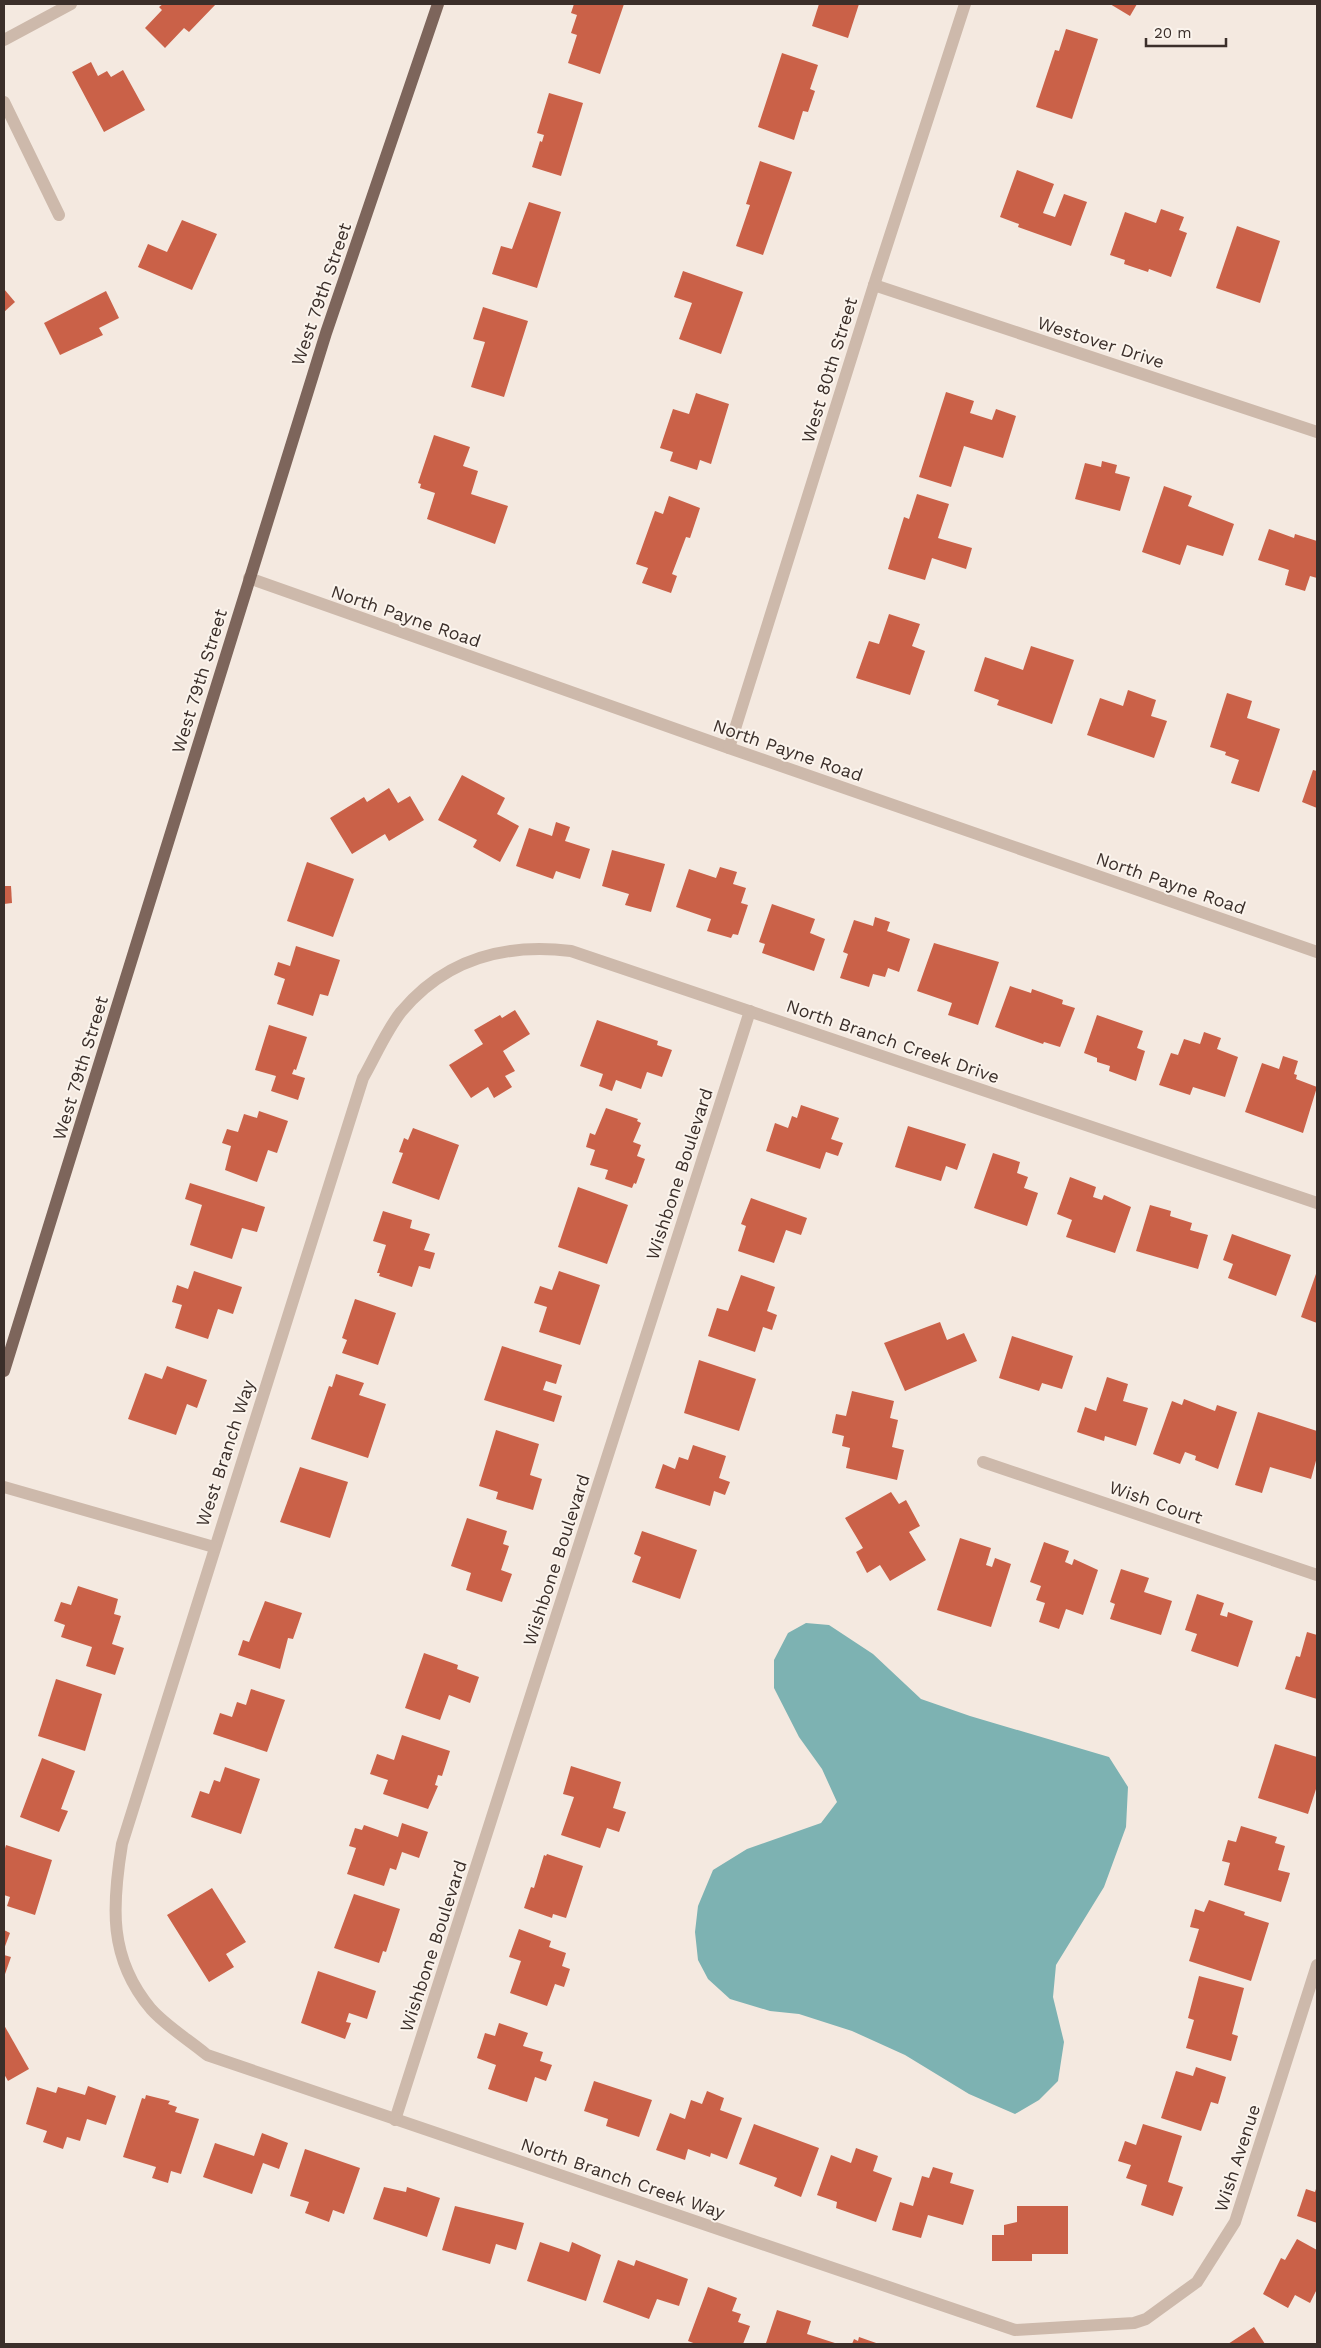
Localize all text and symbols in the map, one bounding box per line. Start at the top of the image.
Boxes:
scale bar [1146,15,1226,47]
text: 20 m [1154,24,1192,42]
street label: West 79th Street [287,219,355,368]
street label: West 80th Street [797,294,861,446]
street label: Westover Drive [1035,312,1167,372]
street label: North Payne Road [328,581,484,651]
street label: West 79th Street [167,606,231,756]
street label: North Payne Road [710,715,866,785]
street label: North Payne Road [1093,848,1249,918]
street label: West 79th Street [48,993,112,1143]
street label: North Branch Creek Drive [784,995,1002,1087]
street label: Wishbone Boulevard [641,1085,717,1263]
street label: West Branch Way [191,1376,259,1529]
street label: Wishbone Boulevard [518,1471,594,1649]
street label: Wish Court [1107,1476,1206,1528]
street label: Wishbone Boulevard [395,1857,471,2035]
street label: Wish Avenue [1210,2102,1264,2214]
street label: North Branch Creek Way [518,2133,728,2223]

